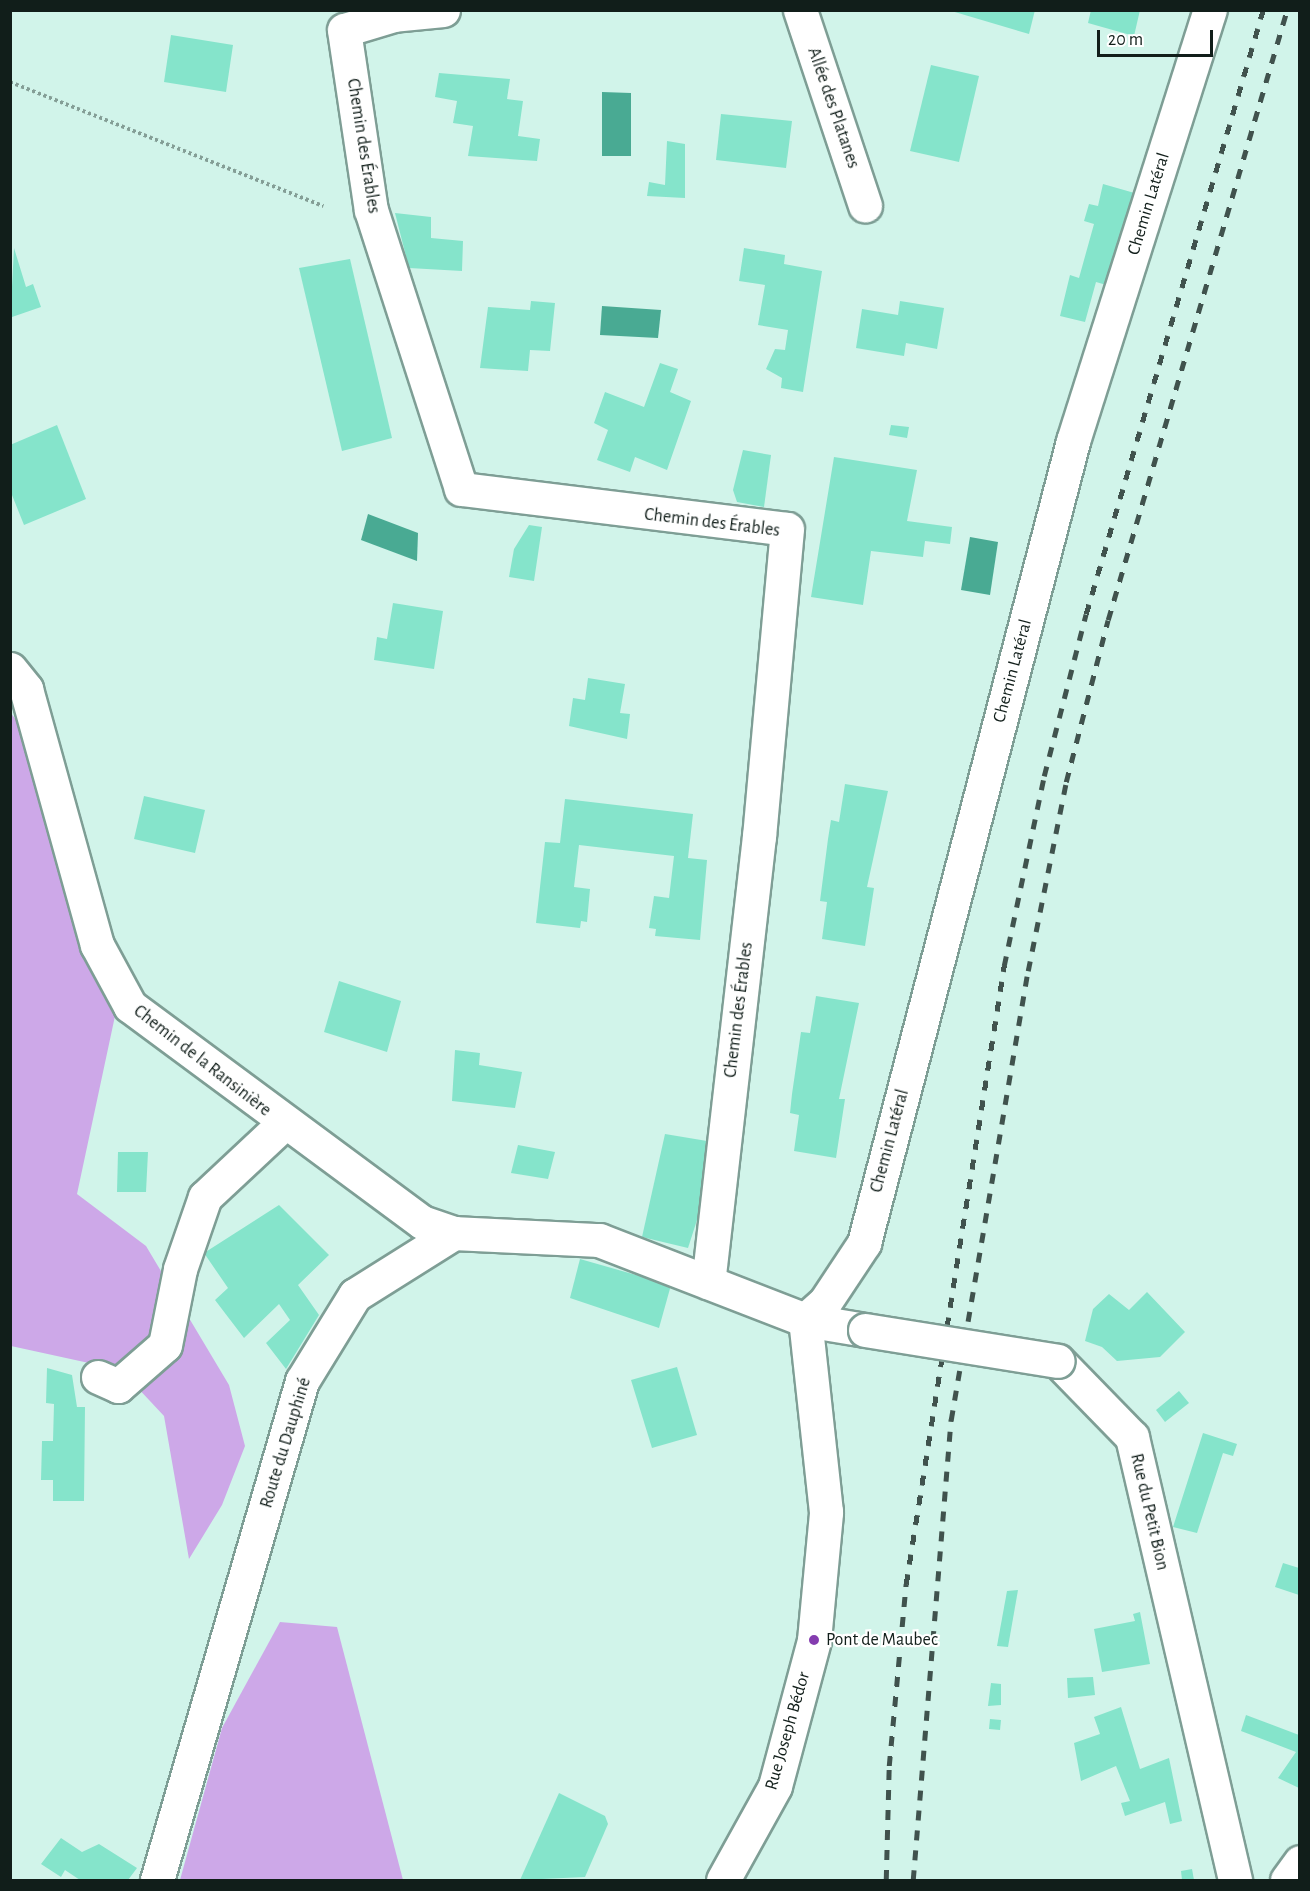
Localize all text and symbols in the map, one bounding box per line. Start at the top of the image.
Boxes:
scale bar [1100,18,1216,56]
text: 20 m [1108,31,1143,49]
street label: Allée des Platanes [802,45,864,171]
street label: Chemin des Érables [342,77,384,215]
street label: Chemin Latéral [1123,150,1175,258]
street label: Chemin des Érables [643,504,781,542]
street label: Chemin Latéral [989,617,1037,725]
street label: Chemin des Érables [720,941,758,1079]
street label: Chemin de la Ransinière [129,1001,275,1121]
street label: Chemin Latéral [866,1087,914,1195]
street label: Route du Dauphiné [256,1375,316,1511]
street label: Rue du Petit Bion [1125,1451,1173,1573]
place label: Pont de Maubec [826,1629,938,1651]
marker: Pont de Maubec [807,1633,821,1647]
street label: Rue Joseph Bédor [761,1669,815,1793]

